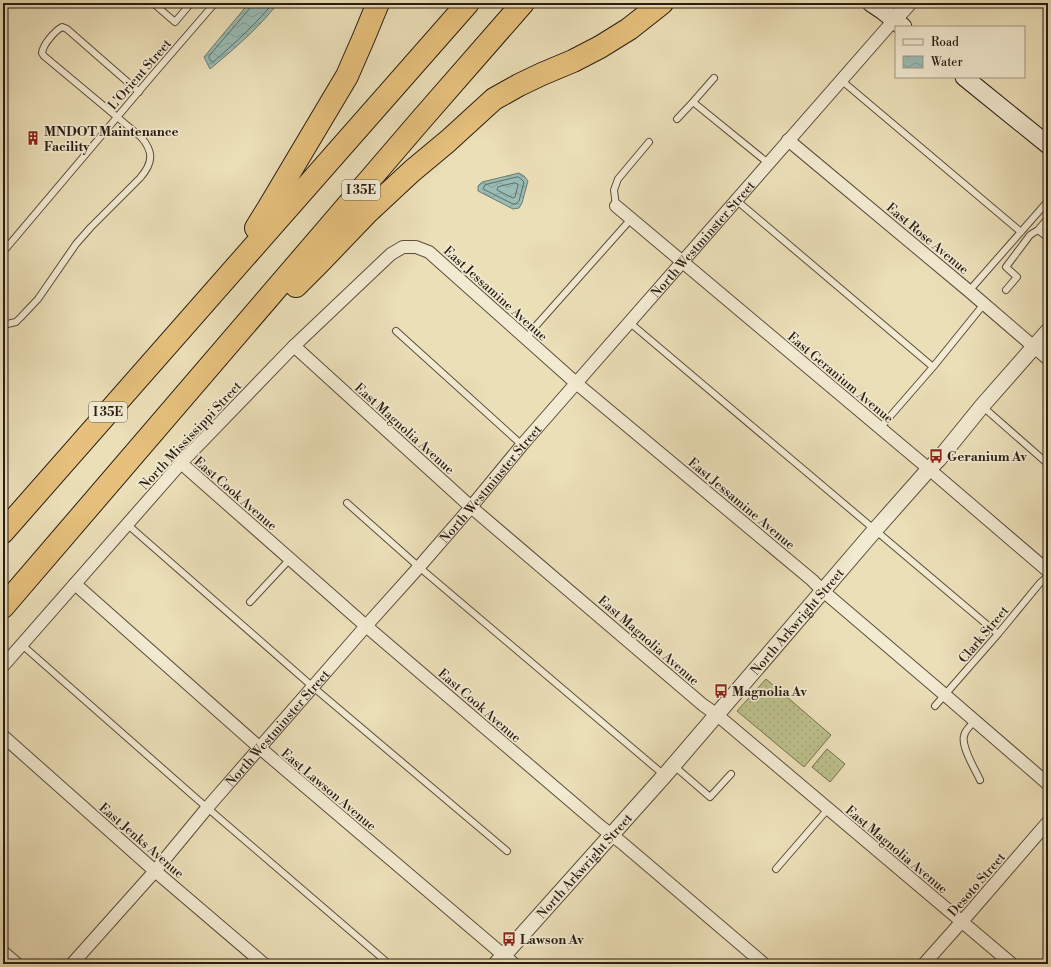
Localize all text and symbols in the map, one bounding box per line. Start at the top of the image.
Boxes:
legend [895,26,1025,78]
text: Road [931,35,959,50]
street label: L'Orient Street [105,36,175,113]
text: Water [930,55,963,70]
place label: MNDOT Maintenance Facility [44,124,178,155]
building icon: MNDOT Maintenance Facility [25,130,41,146]
street label: North Westminster Street [648,177,759,301]
road number: I 35E [342,180,380,200]
street label: East Rose Avenue [883,200,972,278]
street label: East Jessamine Avenue [440,243,551,345]
street label: East Geranium Avenue [784,329,897,427]
street label: North Mississippi Street [136,378,245,493]
street label: East Magnolia Avenue [351,380,458,478]
road number: I 35E [89,402,127,422]
street label: North Westminster Street [436,421,545,547]
bus stop icon: Geranium Av [928,448,944,464]
place label: Geranium Av [947,449,1028,465]
street label: East Cook Avenue [191,453,280,534]
street label: East Jessamine Avenue [685,454,798,553]
street label: North Arkwright Street [747,565,848,679]
street label: East Magnolia Avenue [595,592,702,689]
street label: Clark Street [955,603,1013,666]
street label: East Cook Avenue [435,665,524,746]
street label: North Westminster Street [223,666,334,790]
bus stop icon: Magnolia Av [713,683,729,699]
place label: Magnolia Av [732,684,807,700]
street label: East Lawson Avenue [278,745,379,834]
street label: East Jenks Avenue [96,800,187,882]
street label: East Magnolia Avenue [842,802,951,898]
street label: North Arkwright Street [534,810,636,922]
street label: Desoto Street [945,849,1009,920]
bus stop icon: Lawson Av [501,931,517,947]
place label: Lawson Av [520,932,584,948]

